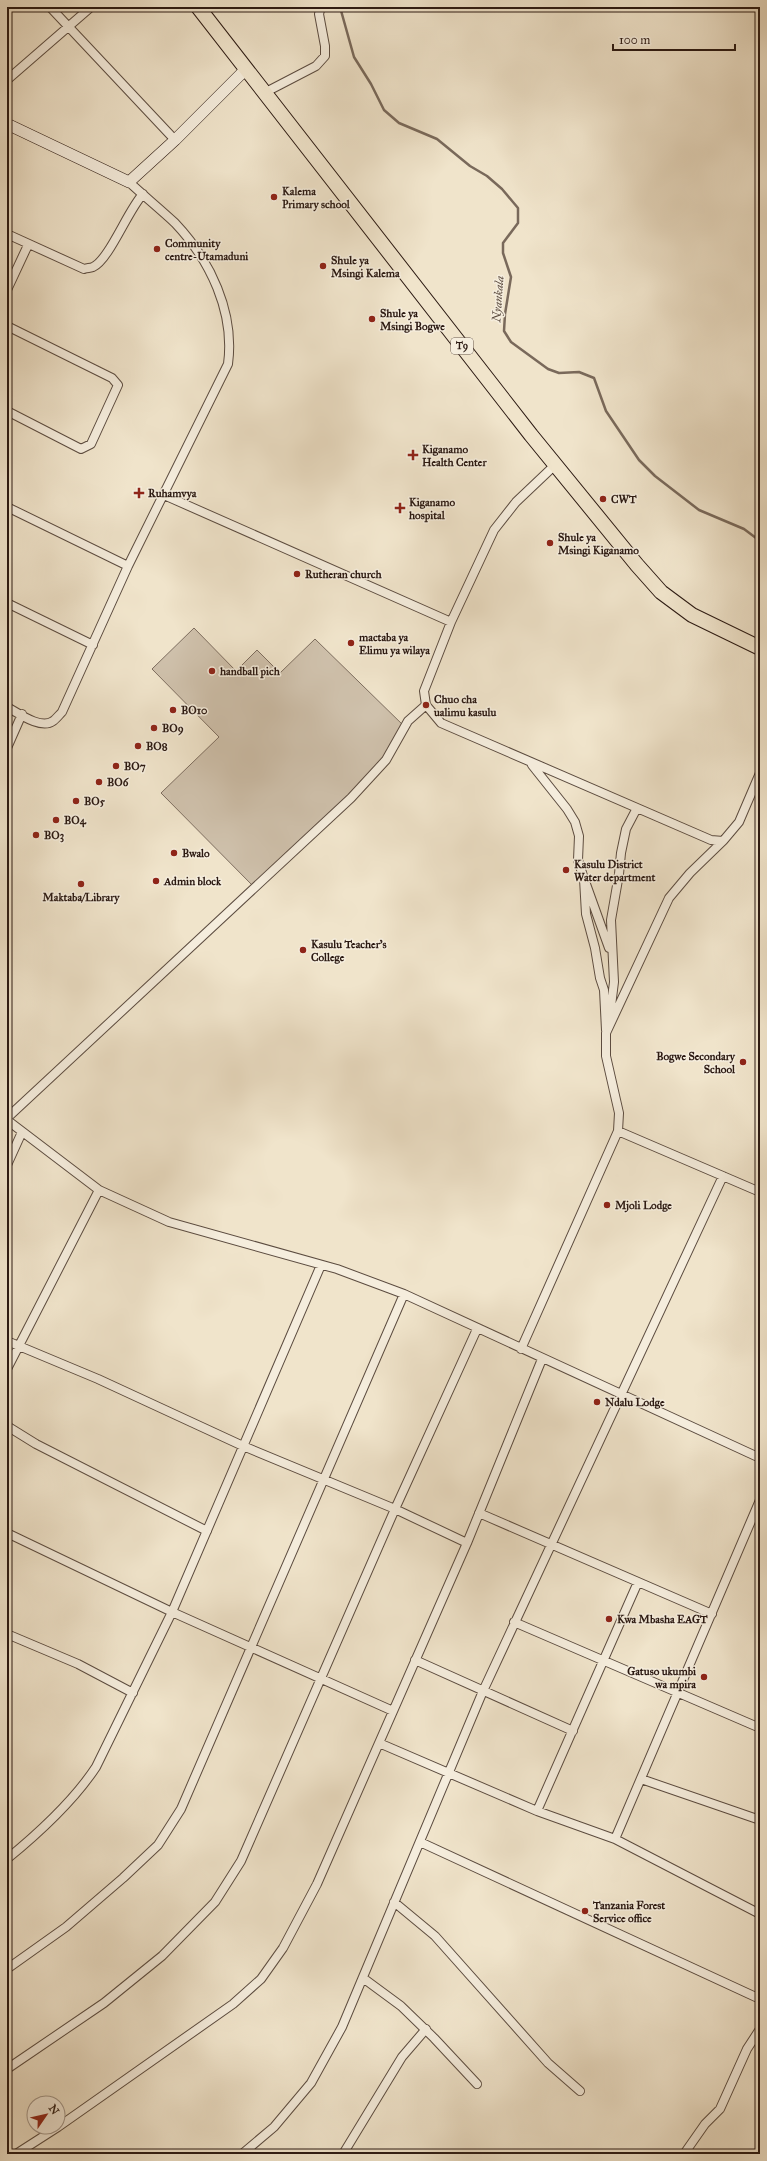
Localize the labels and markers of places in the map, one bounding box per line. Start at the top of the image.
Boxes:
place label: Kalema Primary school [282,185,351,212]
marker: Kalema Primary school [269,192,279,202]
place label: Community centre-Utamaduni [165,237,249,263]
marker: Community centre-Utamaduni [152,244,162,254]
place label: Shule ya Msingi Kalema [331,254,400,280]
marker: Shule ya Msingi Kalema [318,261,328,271]
place label: Shule ya Msingi Bogwe [380,307,445,333]
marker: Shule ya Msingi Bogwe [367,314,377,324]
place label: Kiganamo Health Center [422,443,487,469]
marker: Kiganamo Health Center [407,449,419,461]
marker: Ruhamvya [133,487,145,499]
place label: Ruhamvya [148,487,197,501]
place label: CWT [611,493,637,506]
marker: CWT [598,494,608,504]
place label: Kiganamo hospital [408,496,455,523]
marker: Kiganamo hospital [394,502,406,514]
place label: Shule ya Msingi Kiganamo [558,531,639,557]
marker: Shule ya Msingi Kiganamo [545,538,555,548]
place label: Rutheran church [305,568,382,581]
marker: Rutheran church [292,569,302,579]
place label: mactaba ya Elimu ya wilaya [358,631,430,658]
marker: mactaba ya Elimu ya wilaya [346,638,356,648]
place label: handball pich [219,665,281,679]
marker: handball pich [207,666,217,676]
place label: Chuo cha ualimu kasulu [433,693,496,719]
marker: Chuo cha ualimu kasulu [421,700,431,710]
place label: BO10 [181,704,208,717]
marker: BO10 [168,705,178,715]
place label: BO9 [162,722,184,736]
marker: BO9 [149,723,159,733]
place label: BO8 [146,740,168,753]
marker: BO8 [133,741,143,751]
place label: BO7 [124,760,146,773]
marker: BO7 [111,761,121,771]
place label: BO6 [107,776,130,789]
marker: BO6 [94,777,104,787]
place label: BO5 [84,795,106,808]
marker: BO5 [71,796,81,806]
place label: BO4 [64,814,87,828]
marker: BO4 [51,815,61,825]
place label: BO3 [44,829,64,843]
marker: BO3 [31,830,41,840]
place label: Bwalo [182,847,210,860]
marker: Bwalo [169,848,179,858]
place label: Kasulu District Water department [574,858,655,885]
marker: Kasulu District Water department [561,865,571,875]
place label: Admin block [163,875,222,888]
marker: Admin block [151,876,161,886]
marker: Maktaba/Library [76,879,86,889]
place label: Maktaba/Library [43,891,120,905]
place label: Kasulu Teacher's College [311,938,387,964]
marker: Kasulu Teacher's College [298,945,308,955]
place label: Bogwe Secondary School [656,1050,736,1076]
marker: Bogwe Secondary School [738,1057,748,1067]
place label: Mjoli Lodge [615,1199,672,1213]
marker: Mjoli Lodge [602,1200,612,1210]
place label: Ndalu Lodge [605,1396,665,1409]
marker: Ndalu Lodge [592,1397,602,1407]
place label: Kwa Mbasha EAGT [617,1613,708,1626]
marker: Kwa Mbasha EAGT [604,1614,614,1624]
place label: Gatuso ukumbi wa mpira [627,1665,697,1692]
marker: Gatuso ukumbi wa mpira [699,1672,709,1682]
place label: Tanzania Forest Service office [592,1899,665,1925]
marker: Tanzania Forest Service office [580,1906,590,1916]

